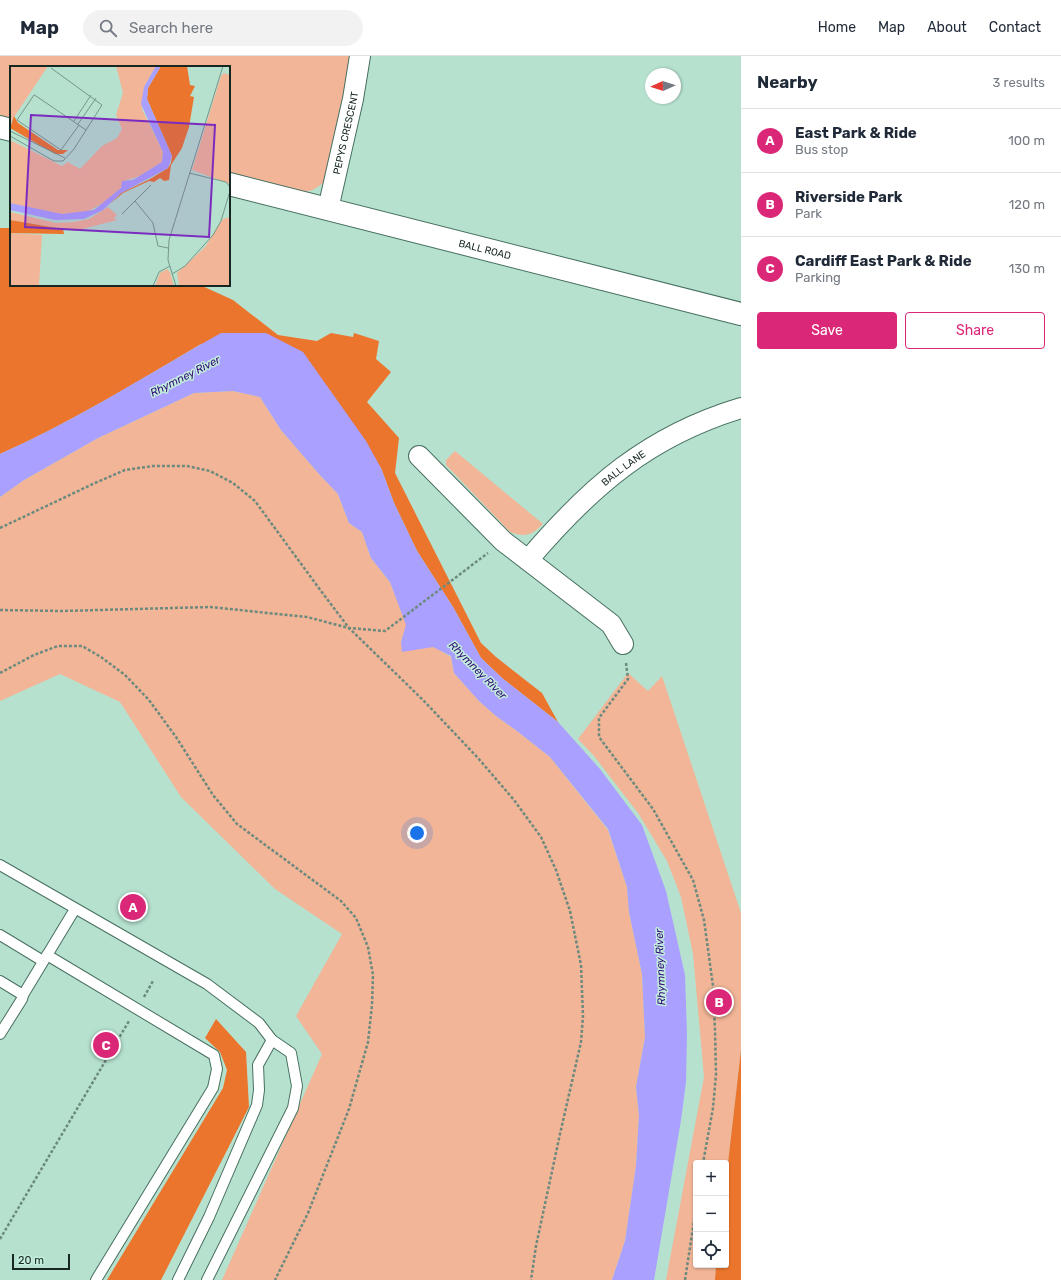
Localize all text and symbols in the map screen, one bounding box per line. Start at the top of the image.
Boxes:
search box [83,10,363,46]
text: Map [20,16,59,39]
icon: search [97,17,119,39]
text: Search here [129,19,213,37]
text: Home [818,19,856,36]
text: Map [878,19,905,36]
text: About [927,19,967,36]
text: Contact [989,19,1041,36]
inset map [10,66,230,286]
north arrow [645,68,681,104]
text: Nearby [757,72,818,92]
text: 3 results [993,75,1045,90]
street label: PEPYS CRESCENT [331,91,361,176]
text: East Park & Ride [795,124,917,142]
text: A [765,133,775,148]
text: 100 m [1008,133,1045,148]
text: Bus stop [795,142,848,157]
text: Riverside Park [795,188,903,206]
text: B [765,197,775,212]
text: 120 m [1009,197,1045,212]
text: Park [795,206,822,221]
street label: BALL ROAD [457,238,512,262]
text: Cardiff East Park & Ride [795,252,972,270]
text: C [765,261,775,276]
text: 130 m [1009,261,1045,276]
text: Parking [795,270,841,285]
button: Save [757,312,897,349]
button: Share [905,312,1045,349]
water label: Rhymney River [148,353,223,400]
street label: BALL LANE [599,448,648,489]
water label: Rhymney River [446,639,510,703]
your location [407,823,427,843]
pin: A [120,892,146,922]
water label: Rhymney River [653,928,668,1006]
pin: B [706,987,732,1017]
pin: C [93,1030,119,1060]
map controls [693,1160,729,1268]
button: + [693,1160,729,1196]
button: − [693,1196,729,1232]
button: locate [693,1232,729,1268]
scale bar [12,1252,70,1271]
text: 20 m [18,1254,44,1267]

